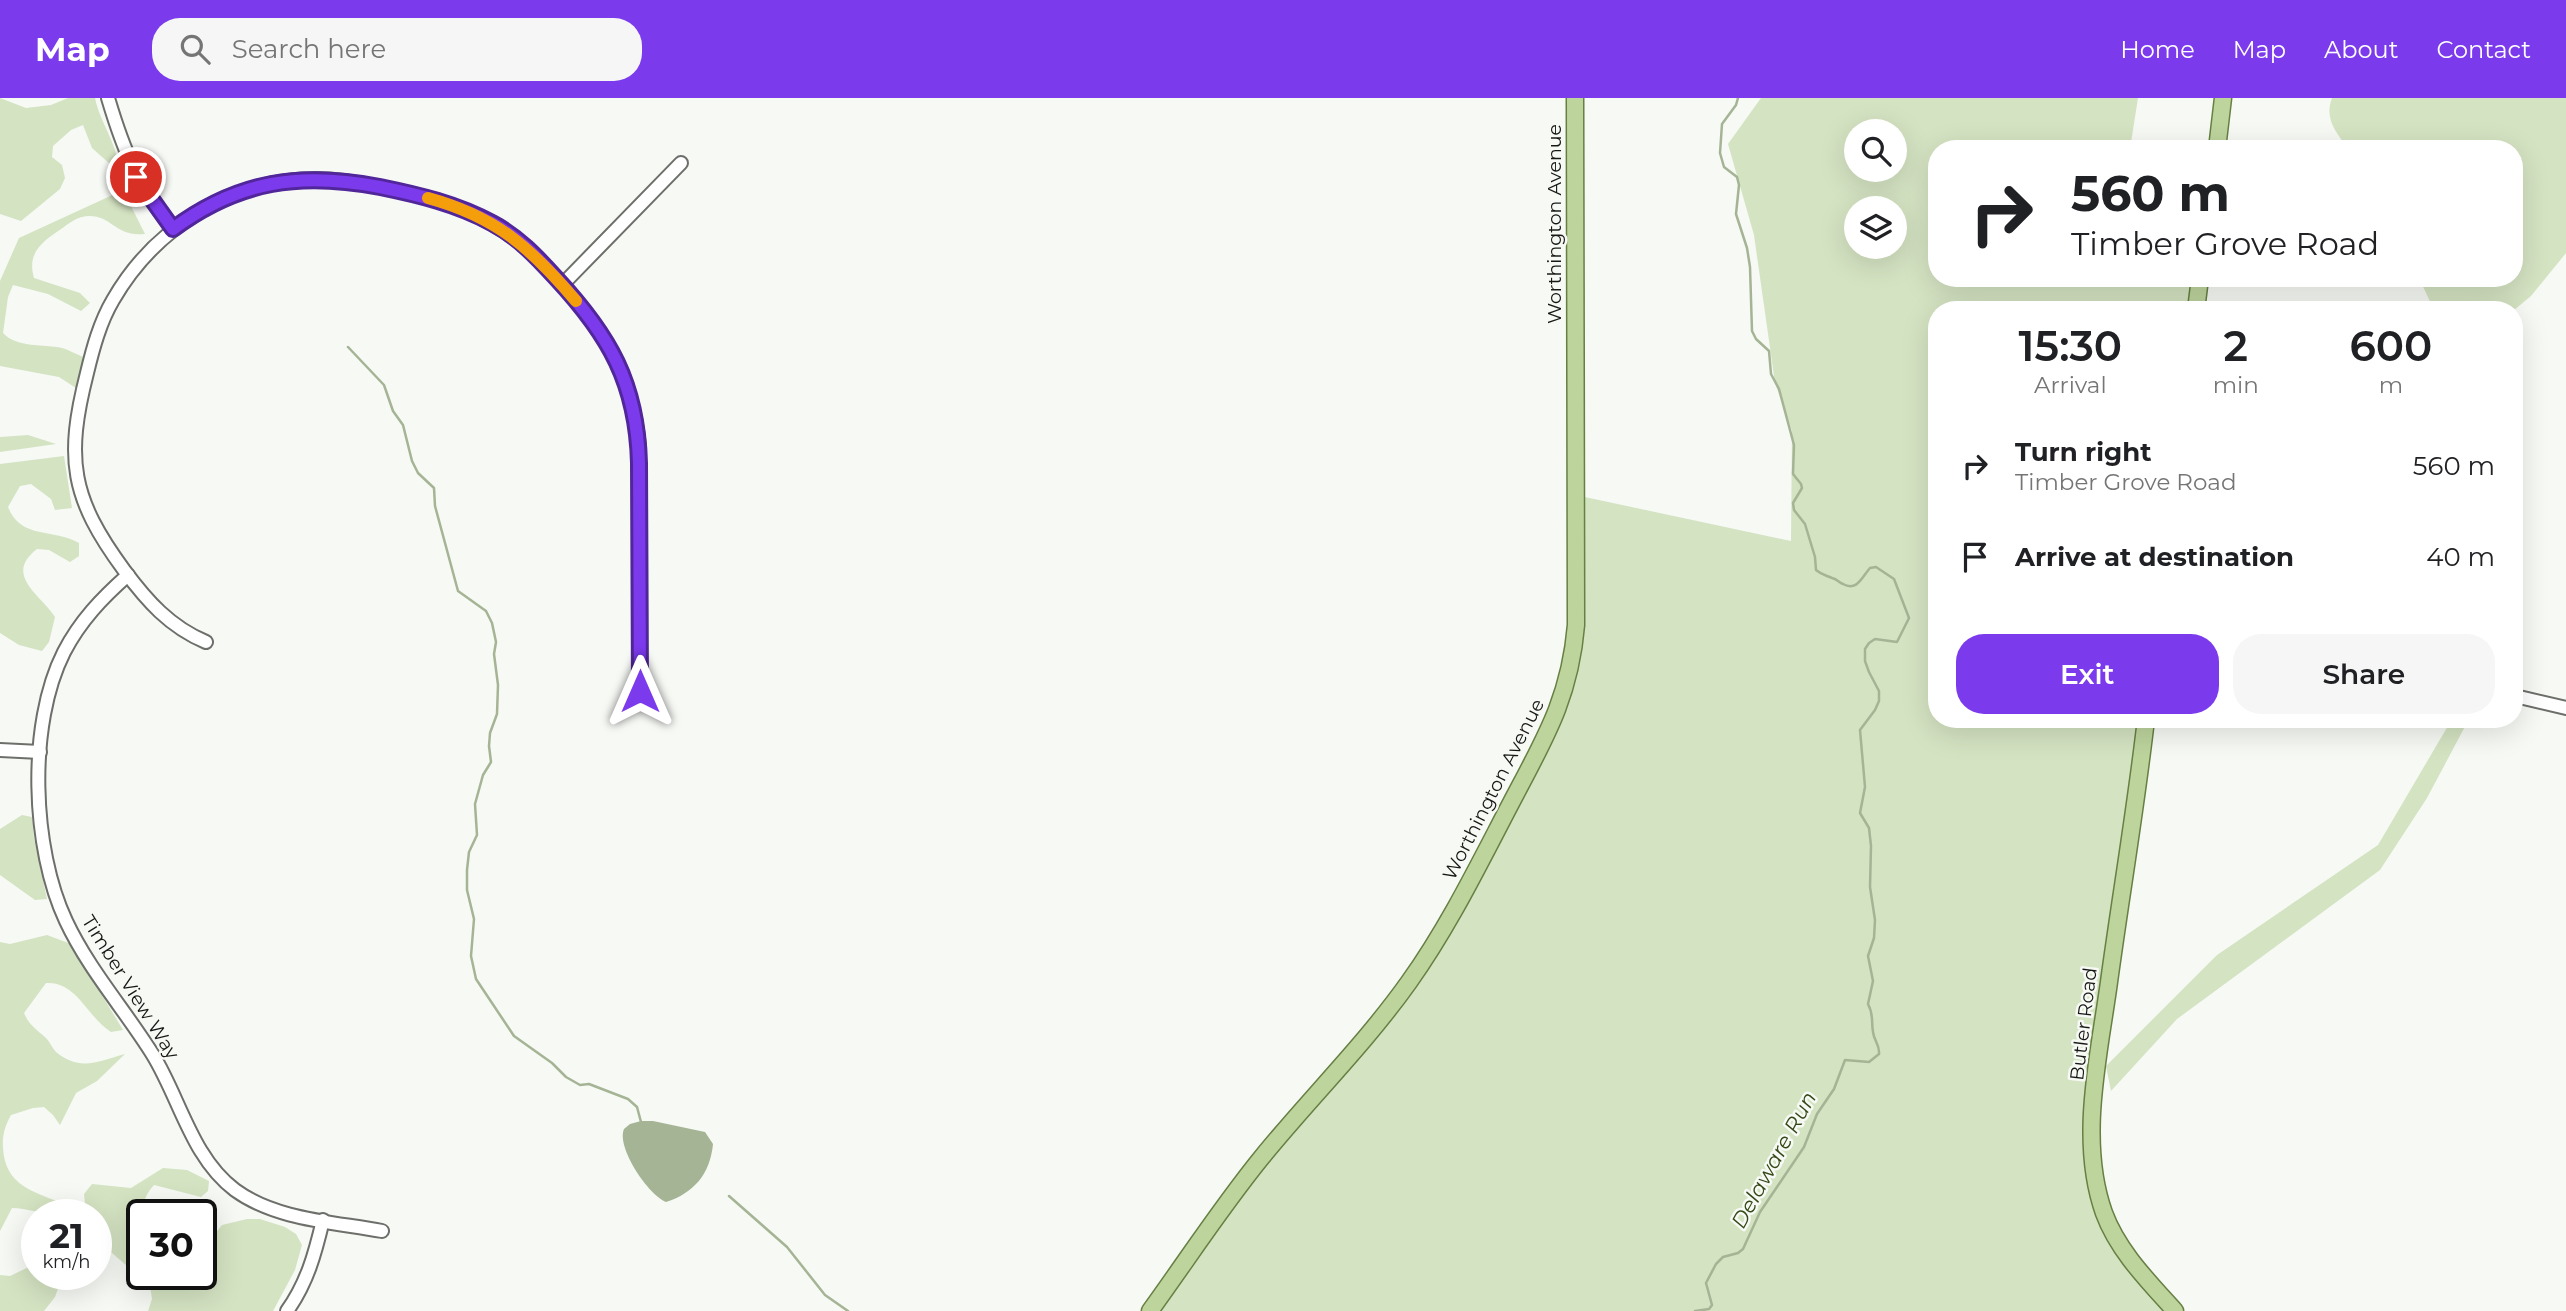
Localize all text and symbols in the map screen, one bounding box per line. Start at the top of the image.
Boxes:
search box [152,18,642,81]
text: Map [35,29,110,69]
icon: search [176,30,214,68]
text: Search here [232,33,386,65]
text: Home [2120,35,2195,64]
text: Map [2233,35,2286,64]
text: About [2324,35,2398,64]
text: Contact [2436,35,2531,64]
map controls [1844,119,1907,259]
button: search [1844,119,1907,182]
street label: Worthington Avenue [1543,124,1566,324]
pin [106,147,166,207]
icon: arrive [117,158,155,196]
text: 560 m [2071,164,2230,223]
icon: right [1956,168,2047,259]
button: layers [1844,196,1907,259]
text: Timber Grove Road [2071,224,2379,263]
text: 15:30 [2019,320,2122,372]
text: 2 [2224,320,2248,372]
text: 600 [2349,320,2432,372]
text: Arrival [2034,371,2107,399]
text: min [2213,371,2259,399]
text: m [2379,371,2403,399]
text: Turn right [2015,436,2151,468]
icon: right [1956,447,1994,485]
text: 560 m [2413,450,2495,482]
text: Timber Grove Road [2015,468,2237,496]
icon: arrive [1956,538,1994,576]
text: Arrive at destination [2015,541,2294,573]
text: 40 m [2426,541,2495,573]
button: Exit [1956,634,2219,714]
button: Share [2233,634,2495,714]
position arrow [603,654,677,728]
street label: Worthington Avenue [1438,695,1549,884]
street label: Timber View Way [77,911,185,1064]
street label: Butler Road [2065,966,2102,1082]
water label: Delaware Run [1726,1087,1821,1232]
speed limit sign: 30 [126,1199,217,1290]
text: 21 [49,1214,84,1257]
text: km/h [42,1251,91,1273]

